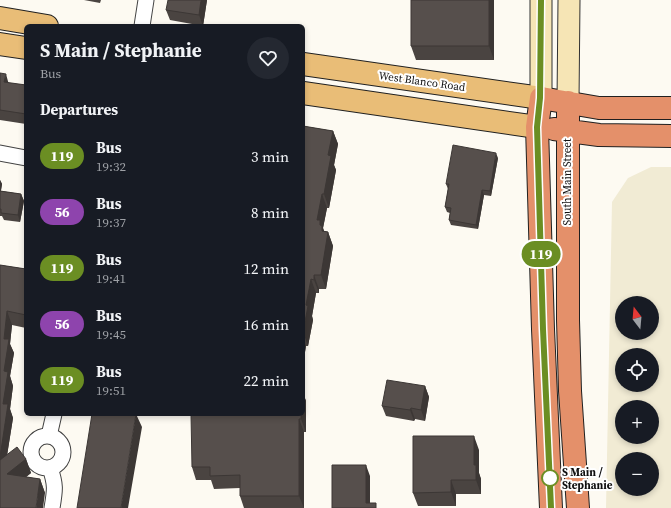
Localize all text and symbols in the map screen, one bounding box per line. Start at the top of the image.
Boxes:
text: S Main / Stephanie [40,37,202,63]
button: heart [247,37,289,79]
text: Bus [40,65,61,82]
street label: West Blanco Road [378,68,467,95]
text: Departures [40,99,118,120]
text: Bus [96,137,122,158]
street label: South Main Street [560,138,575,225]
text: 119 [51,146,73,166]
text: 3 min [251,146,289,167]
text: 19:32 [96,158,126,175]
text: Bus [96,193,122,214]
text: 56 [54,202,70,222]
text: 8 min [251,202,289,223]
text: 19:37 [96,214,126,231]
line badge: 119 [518,241,564,267]
text: 119 [530,244,552,264]
text: Bus [96,249,122,270]
text: 119 [51,258,73,278]
text: 12 min [243,258,289,279]
text: 19:41 [96,270,126,287]
north arrow [615,296,659,340]
map controls [615,296,659,496]
text: Bus [96,305,122,326]
text: 56 [54,314,70,334]
text: 16 min [243,314,289,335]
text: 19:45 [96,326,126,343]
button: locate [615,348,659,392]
text: Bus [96,361,122,382]
text: 119 [51,370,73,390]
text: 22 min [243,370,289,391]
text: 19:51 [96,382,126,399]
button: + [615,400,659,444]
button: − [615,452,659,496]
place label: S Main / Stephanie [562,465,613,493]
marker: S Main / Stephanie [541,469,559,487]

